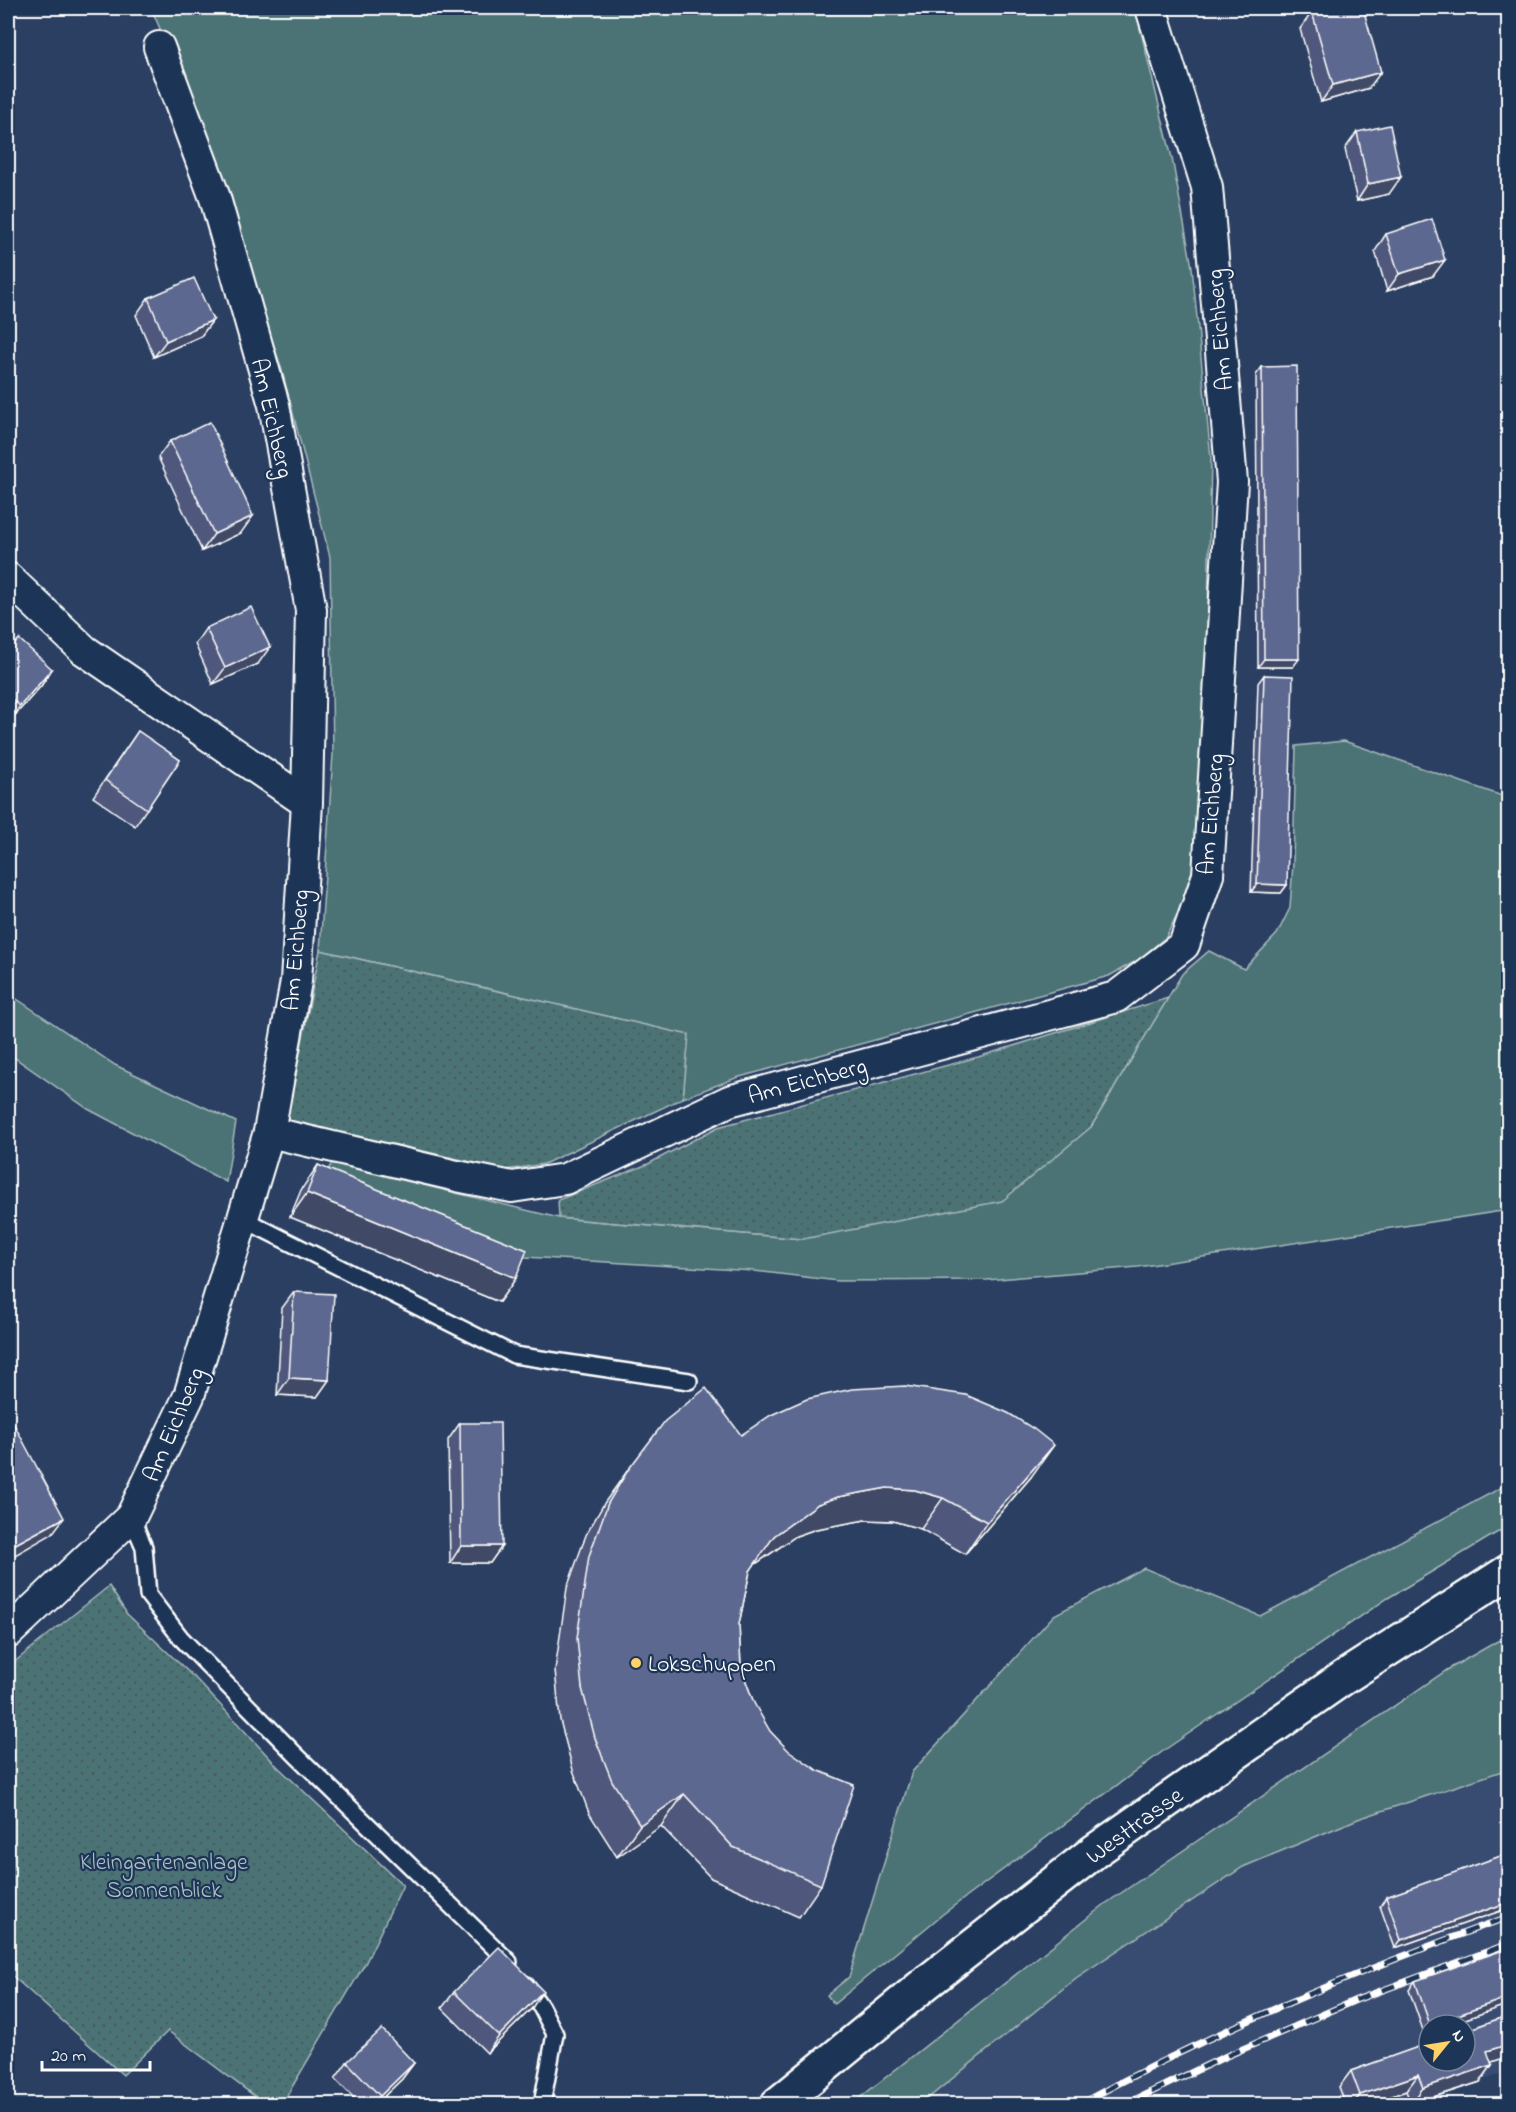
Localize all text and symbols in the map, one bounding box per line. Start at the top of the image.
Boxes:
street label: Am Eichberg [1199,267,1244,392]
street label: Am Eichberg [240,355,301,482]
street label: Am Eichberg [1190,752,1235,877]
street label: Am Eichberg [275,888,320,1013]
street label: Am Eichberg [744,1050,871,1115]
street label: Am Eichberg [135,1362,215,1488]
place label: Lokschuppen [648,1648,776,1683]
marker: Lokschuppen [629,1656,643,1670]
street label: Westtrasse [1079,1779,1192,1874]
park label: Kleingartenanlage Sonnenblick [80,1846,248,1909]
north arrow [1417,2013,1477,2073]
text: N [1445,2026,1471,2047]
scale bar [42,2034,150,2072]
text: 20 m [51,2044,86,2070]

